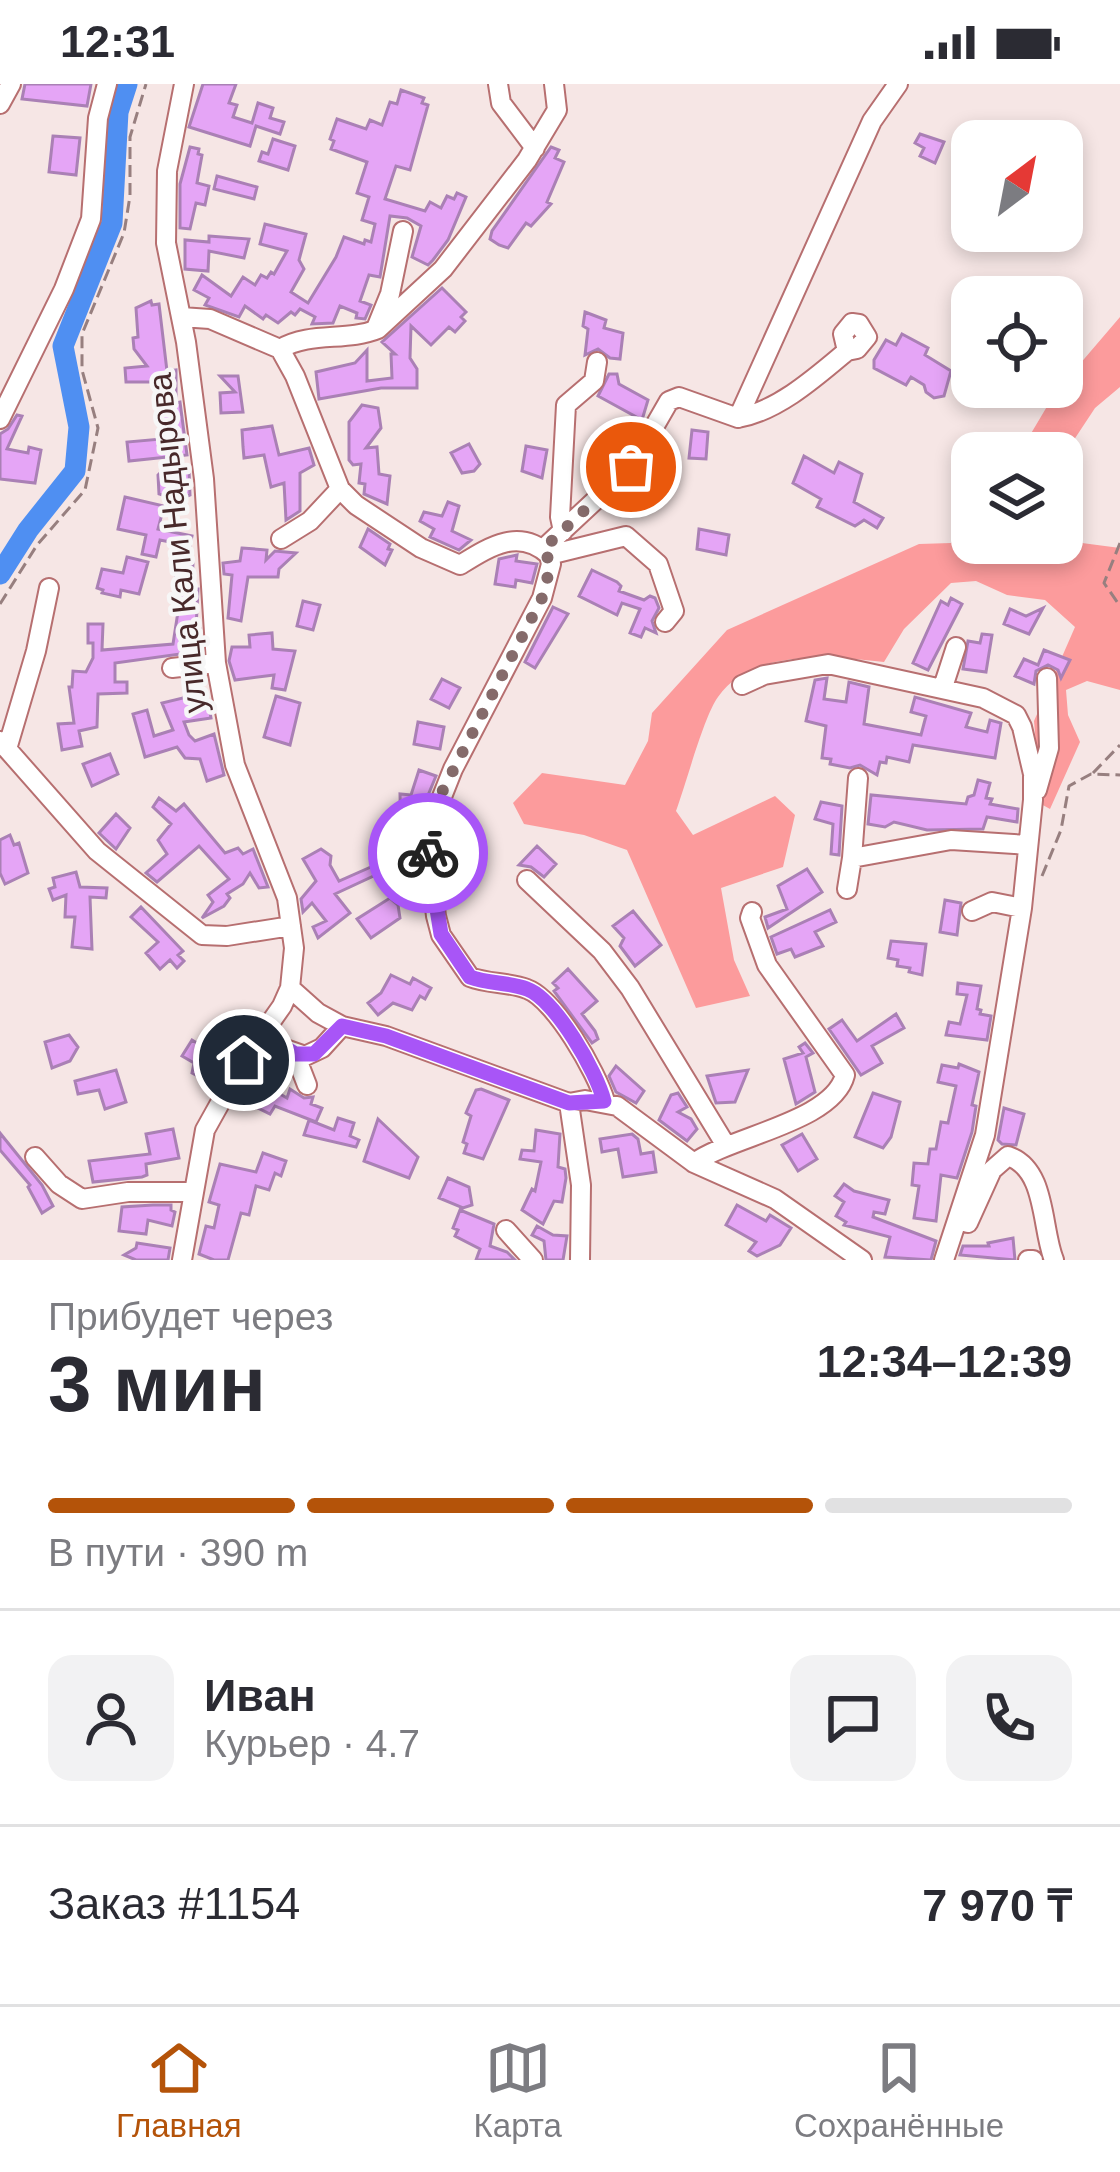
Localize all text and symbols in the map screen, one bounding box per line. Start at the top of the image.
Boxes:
text: 12:31 [60,16,175,67]
north arrow [951,120,1083,252]
map controls [951,120,1083,564]
button: locate [951,276,1083,408]
street label: улица Кали Надырова [141,371,213,715]
pin [580,416,682,518]
button: layers [951,432,1083,564]
icon: bag [598,434,664,500]
courier [368,793,488,913]
icon: bike [395,820,461,886]
pin [193,1009,295,1111]
icon: home [211,1027,277,1093]
text: Прибудет через [48,1295,333,1338]
text: 12:34–12:39 [817,1336,1072,1387]
text: 3 мин [48,1340,266,1428]
text: В пути · 390 m [48,1531,308,1574]
button: person [48,1655,174,1781]
button: chat [790,1655,916,1781]
button: phone [946,1655,1072,1781]
text: Иван [204,1670,316,1721]
text: Курьер · 4.7 [204,1722,420,1765]
text: Заказ #1154 [48,1878,300,1929]
text: 7 970 ₸ [922,1880,1072,1931]
tab: Главная [116,2035,242,2145]
tab: Карта [474,2035,562,2145]
tab: Сохранённые [794,2035,1004,2145]

